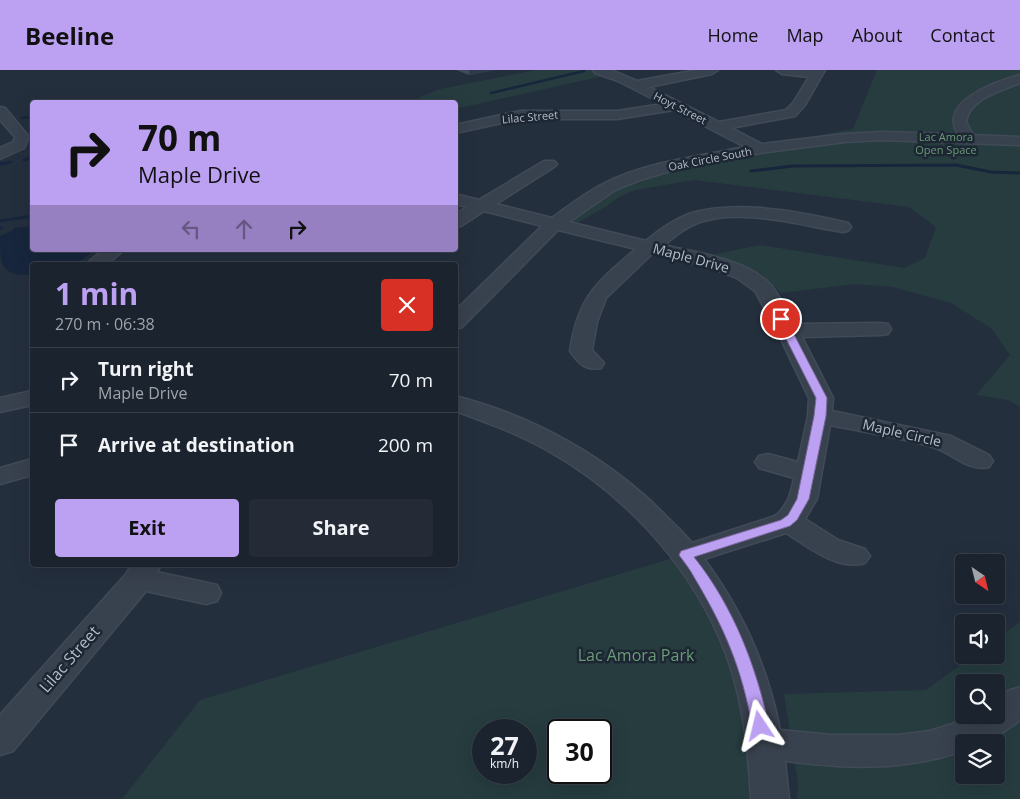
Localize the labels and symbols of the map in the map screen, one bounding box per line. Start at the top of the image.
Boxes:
street label: Hoyt Street [651,88,709,127]
street label: Lilac Street [501,107,559,126]
park label: Lac Amora Open Space [915,129,977,157]
street label: Oak Circle South [667,143,753,174]
street label: Maple Drive [651,238,732,277]
pin [760,298,802,340]
street label: Maple Circle [861,414,943,451]
north arrow [955,554,1005,604]
street label: Lilac Street [34,621,104,697]
park label: Lac Amora Park [578,644,695,666]
position arrow [733,699,785,751]
speed limit sign: 30 [547,719,612,784]

